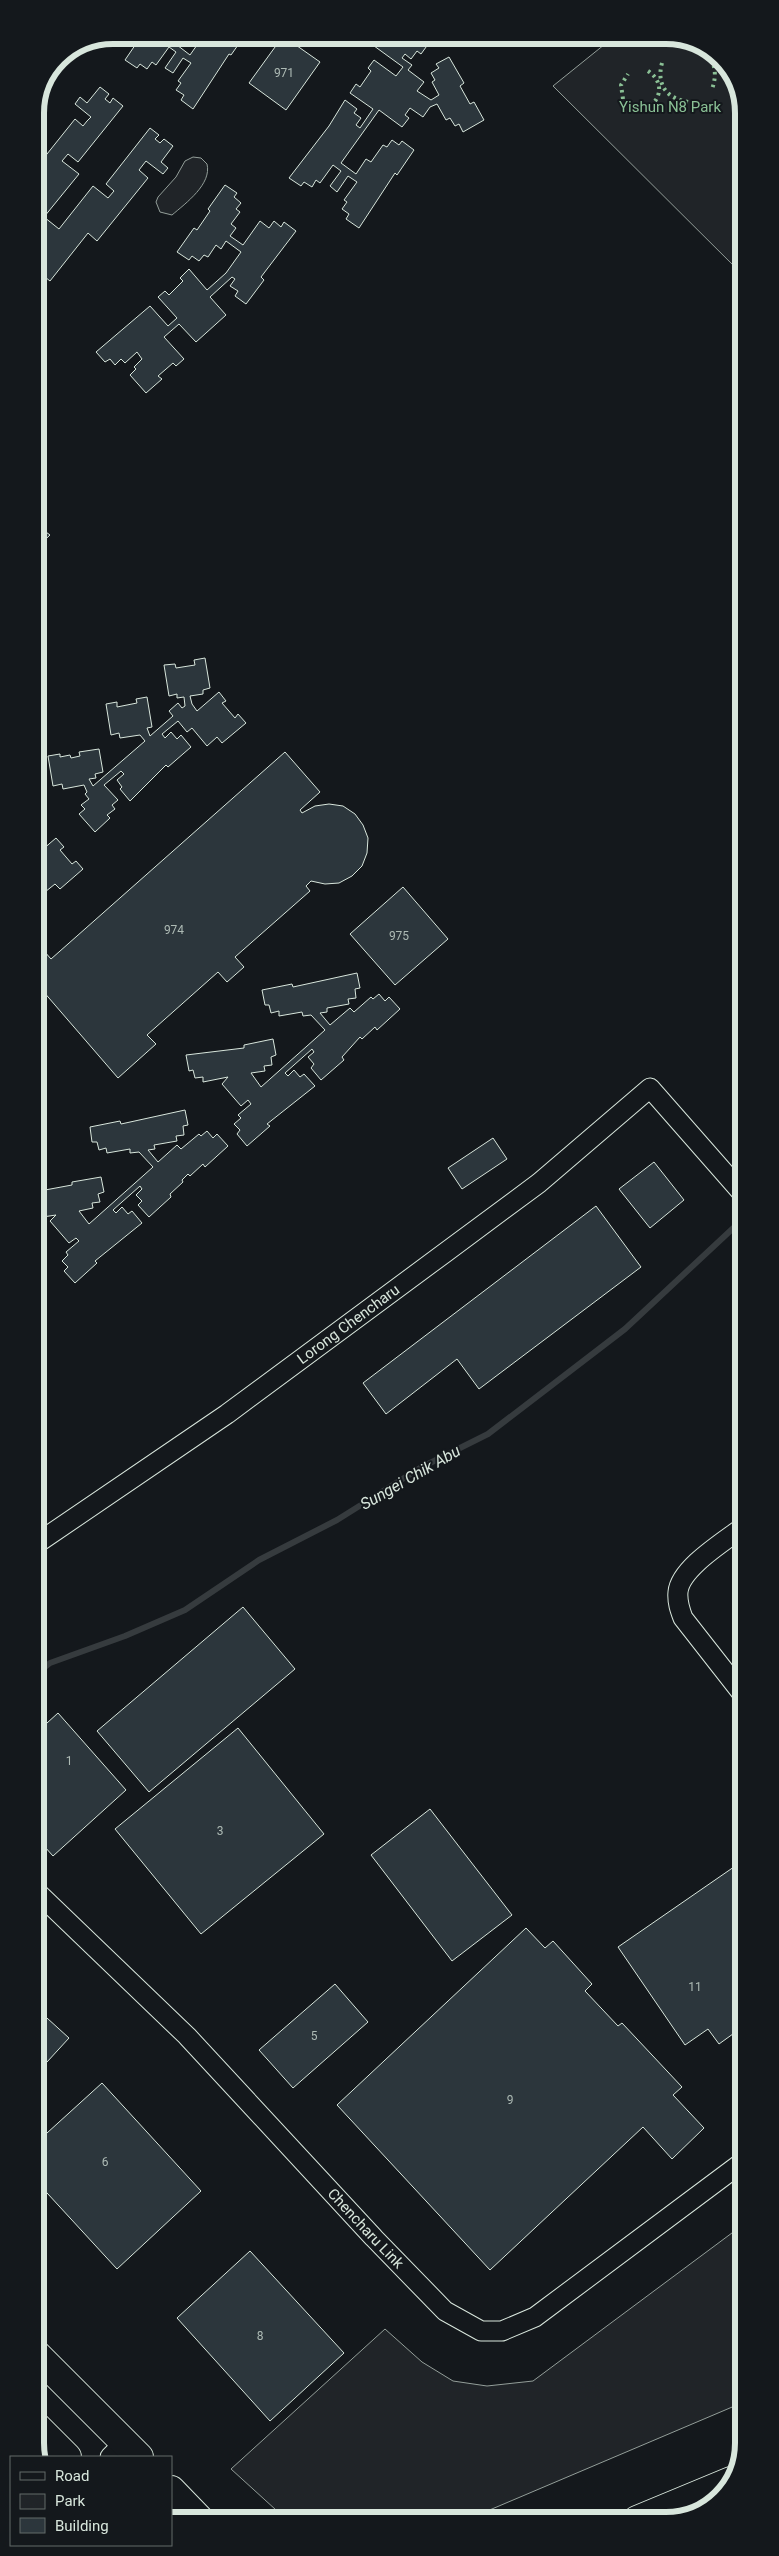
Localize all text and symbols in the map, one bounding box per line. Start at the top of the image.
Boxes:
house number: 971 [274,66,294,80]
park label: Yishun N8 Park [619,98,721,116]
house number: 974 [164,923,184,937]
house number: 975 [389,929,409,943]
street label: Lorong Chencharu [294,1281,403,1368]
water label: Sungei Chik Abu [357,1441,464,1514]
house number: 1 [66,1754,72,1768]
house number: 3 [217,1824,223,1838]
house number: 11 [688,1980,702,1994]
house number: 5 [311,2029,318,2043]
house number: 9 [507,2093,513,2107]
house number: 6 [102,2155,109,2169]
street label: Chencharu Link [324,2185,408,2273]
house number: 8 [257,2329,264,2343]
legend [10,2456,172,2546]
text: Road [55,2467,89,2485]
text: Park [55,2492,86,2510]
text: Building [55,2517,109,2535]

